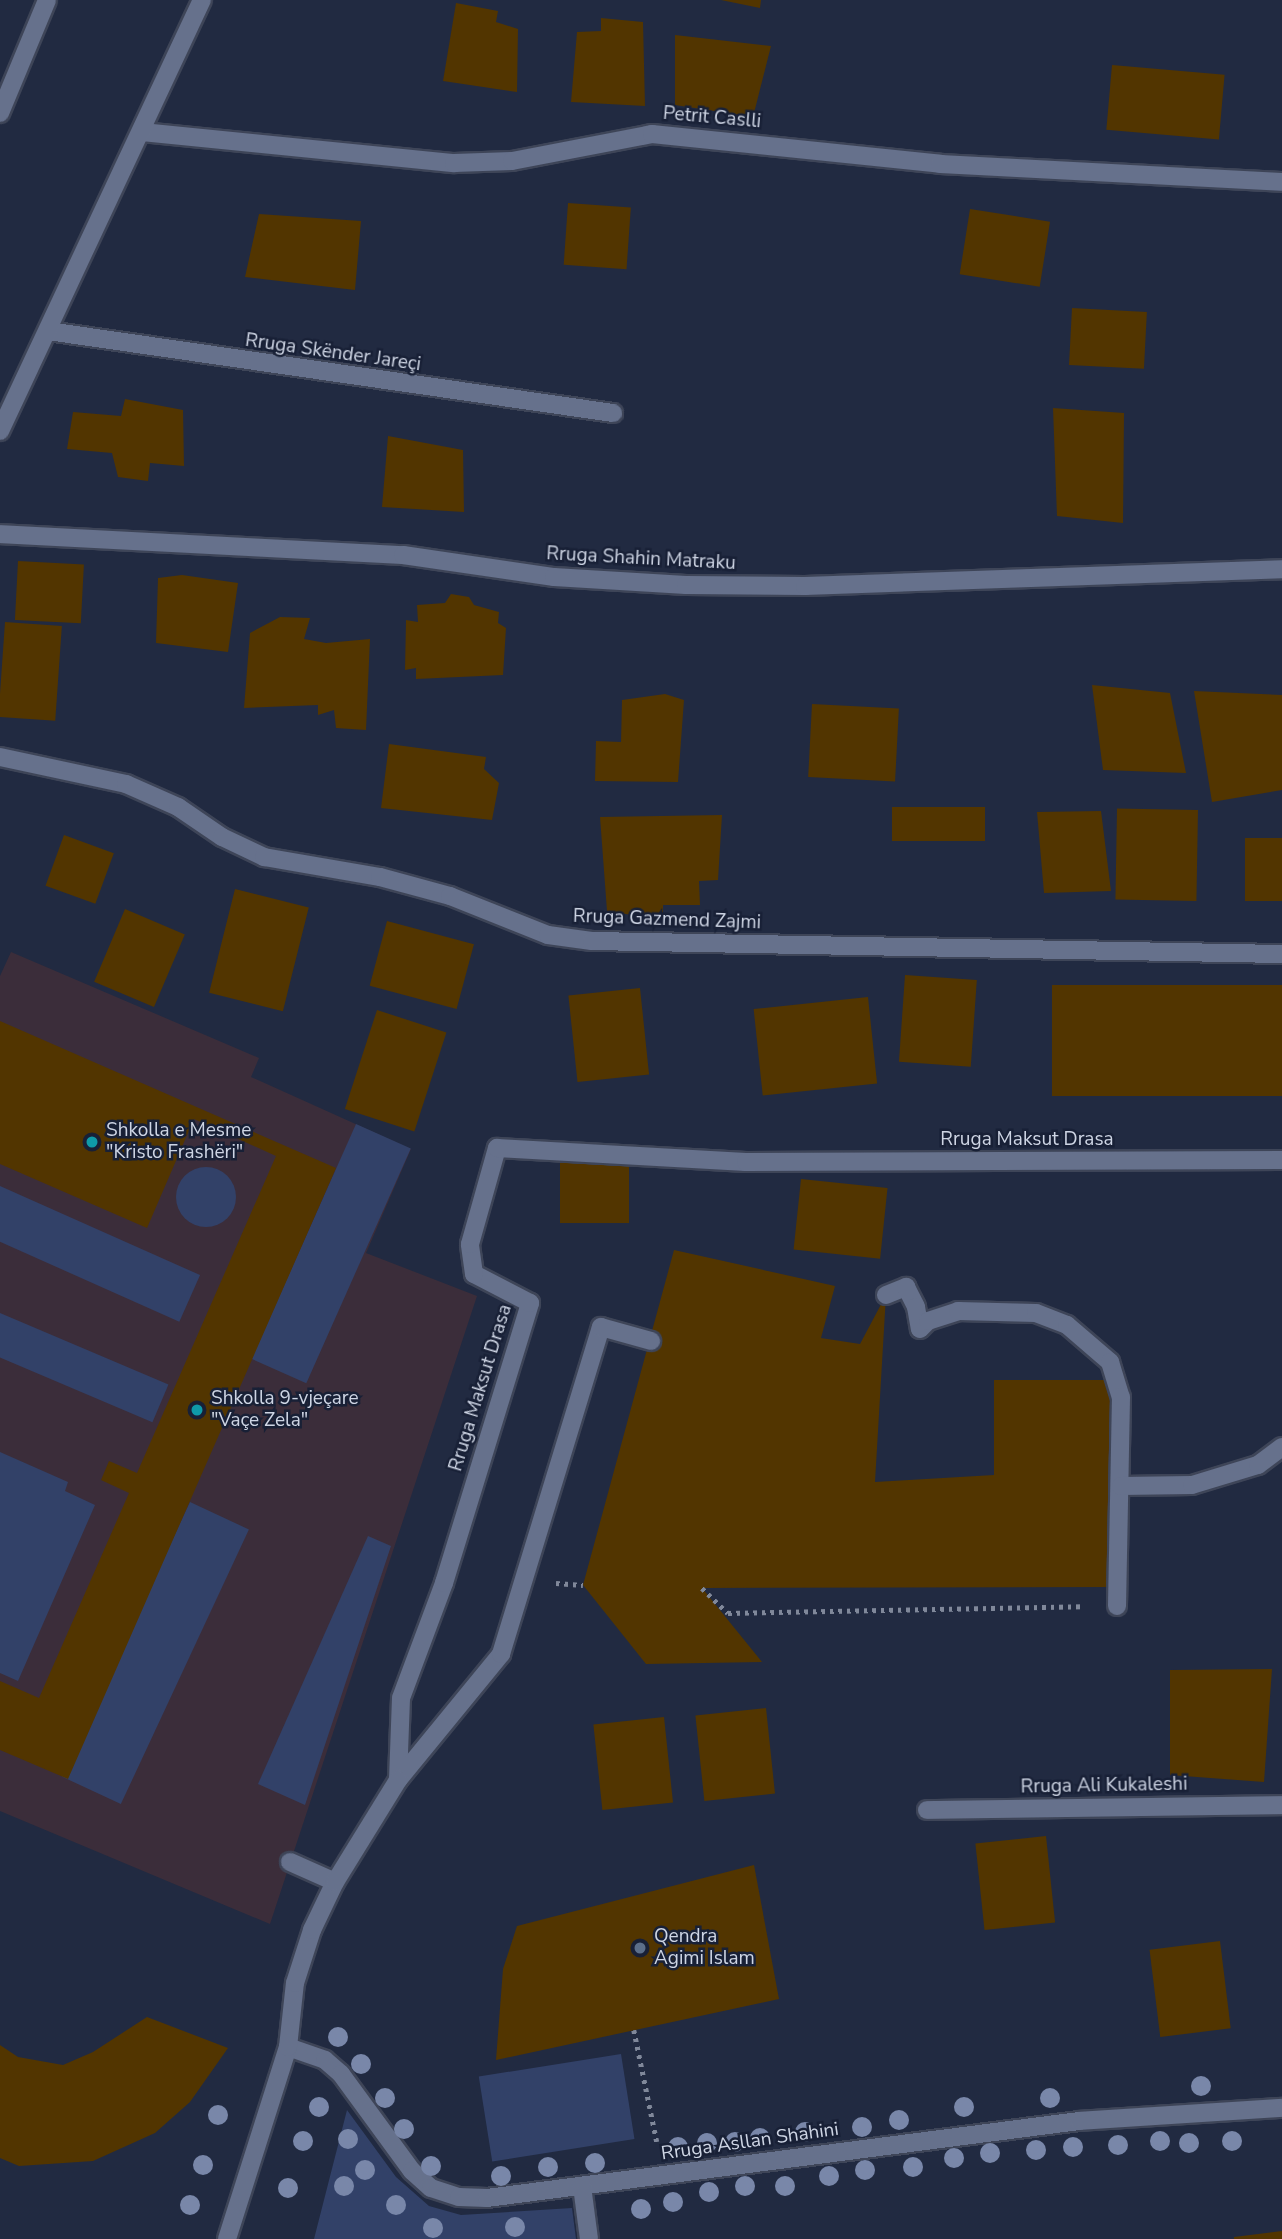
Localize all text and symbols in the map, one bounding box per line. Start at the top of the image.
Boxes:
street label: Petrit Caslli [662,102,762,134]
street label: Rruga Skënder Jareçi [244,329,422,377]
street label: Rruga Shahin Matraku [546,543,736,575]
street label: Rruga Gazmend Zajmi [573,905,761,935]
place label: Shkolla e Mesme "Kristo Frashëri" [106,1120,251,1164]
street label: Rruga Maksut Drasa [940,1129,1114,1151]
marker: Shkolla e Mesme "Kristo Frashëri" [84,1134,100,1150]
street label: Rruga Maksut Drasa [445,1302,517,1474]
place label: Shkolla 9-vjeçare "Vaçe Zela" [211,1388,359,1432]
marker: Shkolla 9-vjeçare "Vaçe Zela" [189,1402,205,1418]
street label: Rruga Ali Kukaleshi [1020,1773,1188,1799]
place label: Qendra Agimi Islam [654,1926,755,1970]
marker: Qendra Agimi Islam [632,1940,648,1956]
street label: Rruga Asllan Shahini [660,2118,840,2166]

